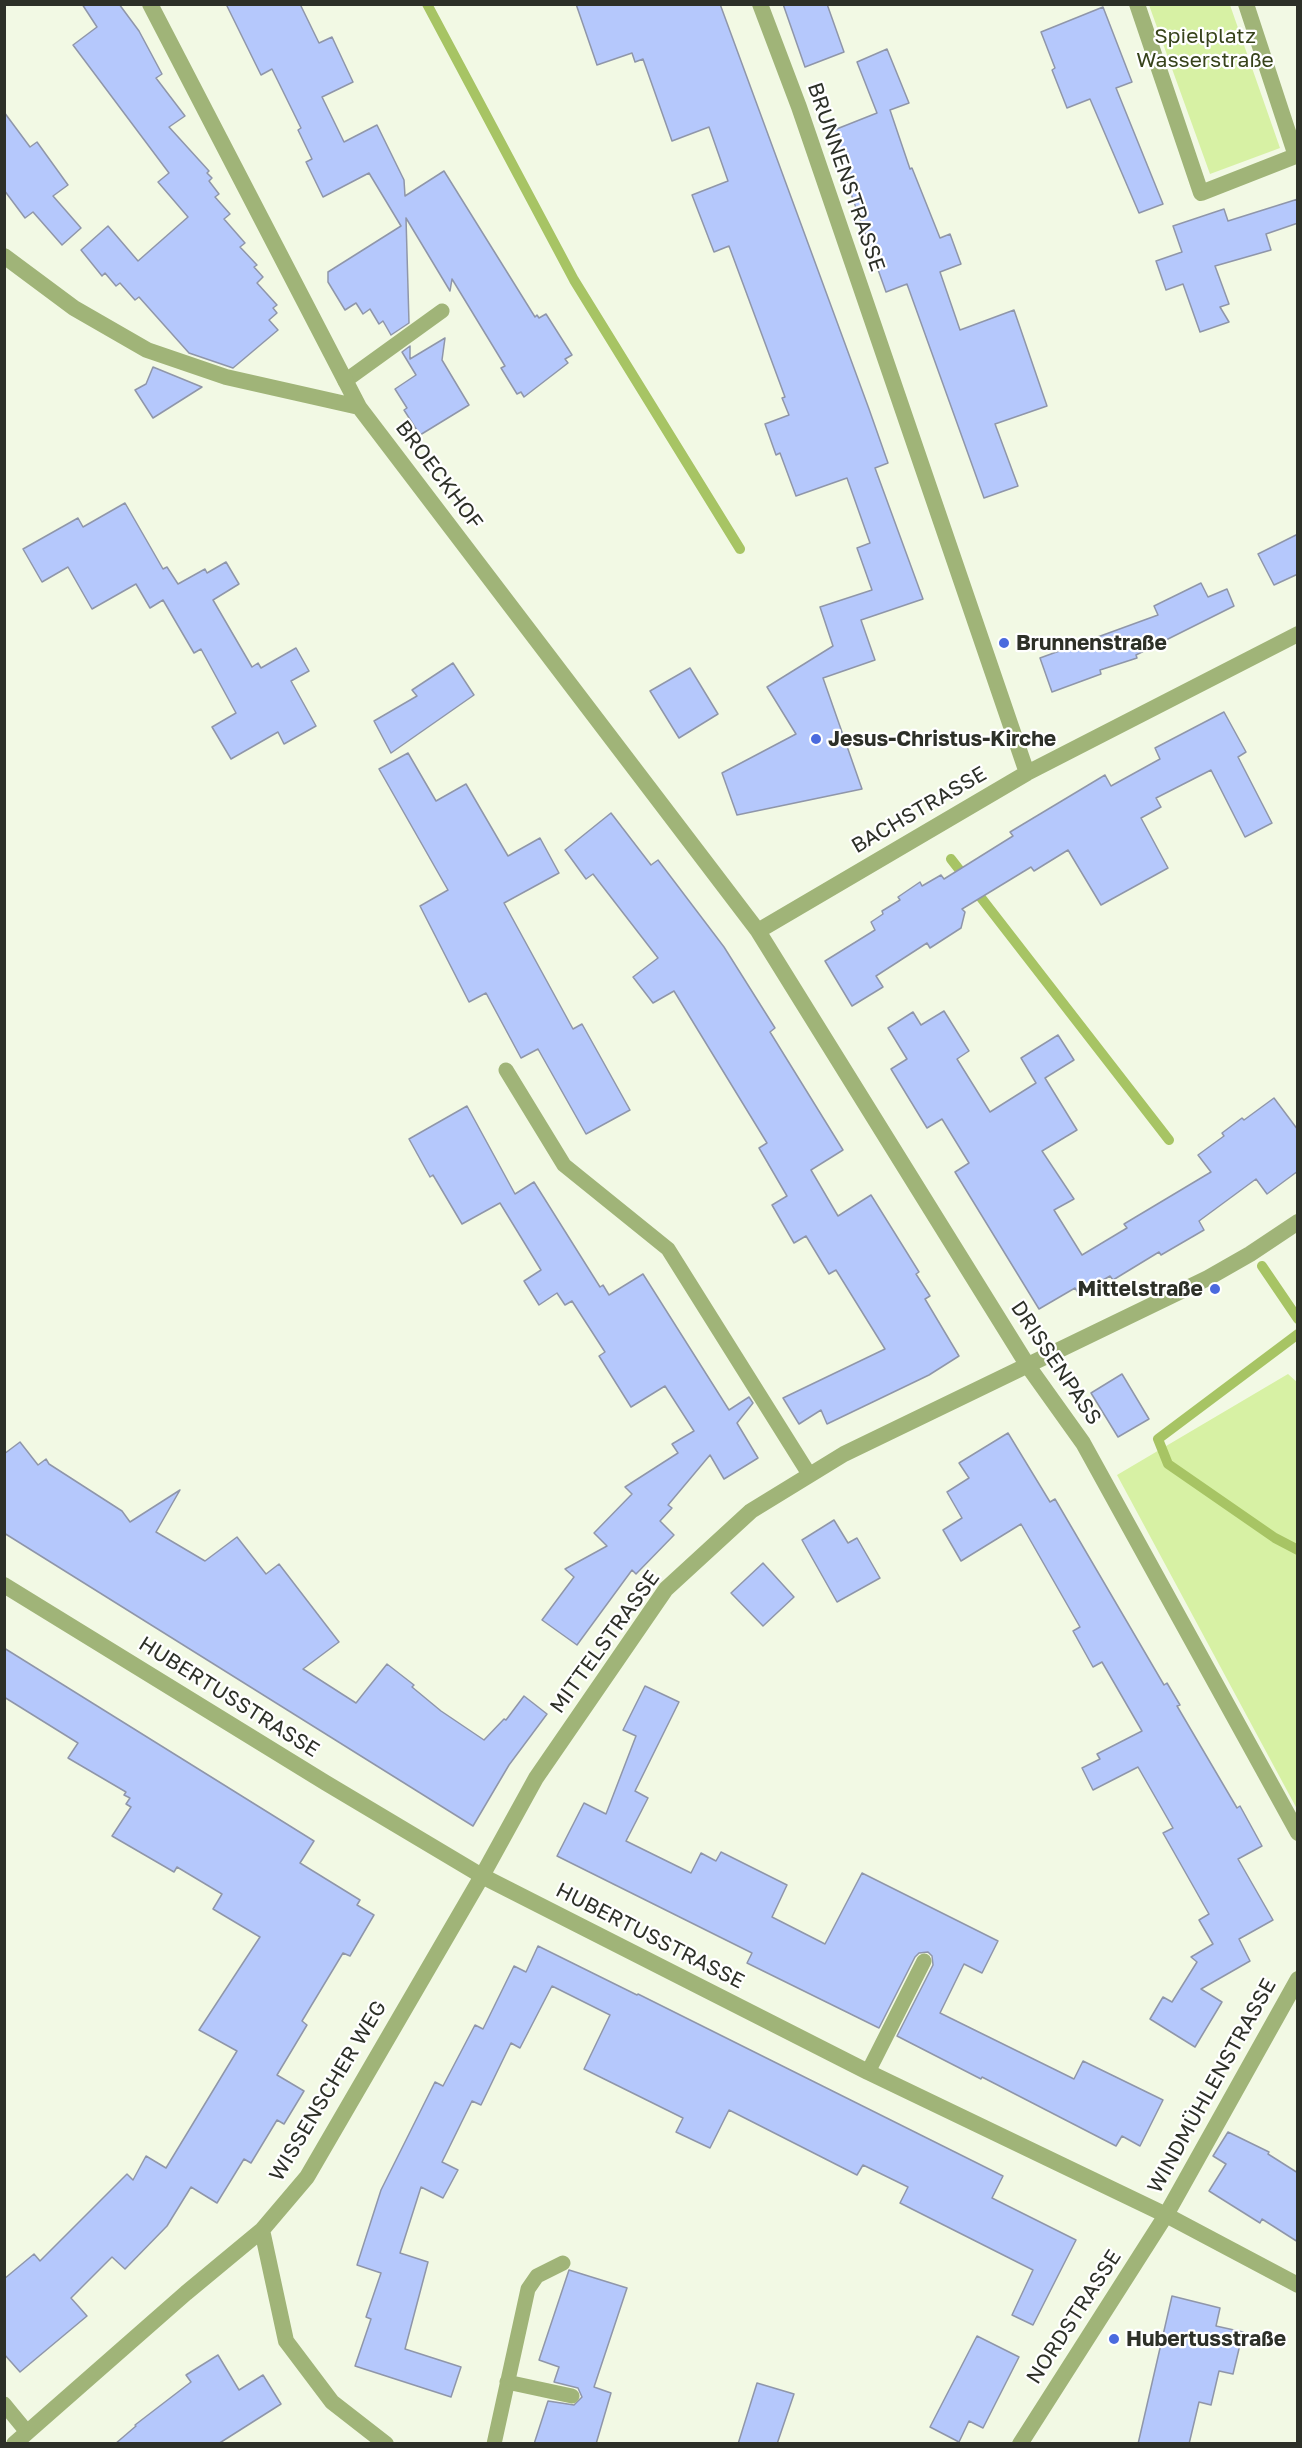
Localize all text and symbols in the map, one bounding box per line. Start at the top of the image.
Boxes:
park label: Spielplatz Wasserstraße [1136,23,1274,73]
street label: BRUNNENSTRASSE [802,79,890,275]
street label: BROECKHOF [390,416,488,534]
place label: Brunnenstraße [1016,630,1167,656]
marker: Brunnenstraße [997,636,1011,650]
place label: Jesus-Christus-Kirche [828,726,1056,752]
marker: Jesus-Christus-Kirche [809,732,823,746]
street label: BACHSTRASSE [847,761,991,859]
place label: Mittelstraße [1078,1276,1203,1302]
marker: Mittelstraße [1208,1282,1222,1296]
street label: DRISSENPASS [1005,1296,1107,1430]
street label: MITTELSTRASSE [545,1566,665,1718]
street label: HUBERTUSSTRASSE [134,1631,324,1763]
street label: HUBERTUSSTRASSE [552,1878,748,1994]
street label: WINDMÜHLENSTRASSE [1142,1974,1282,2198]
street label: WISSENSCHER WEG [264,1996,392,2186]
street label: NORDSTRASSE [1021,2245,1127,2389]
place label: Hubertusstraße [1126,2326,1286,2352]
marker: Hubertusstraße [1107,2332,1121,2346]

